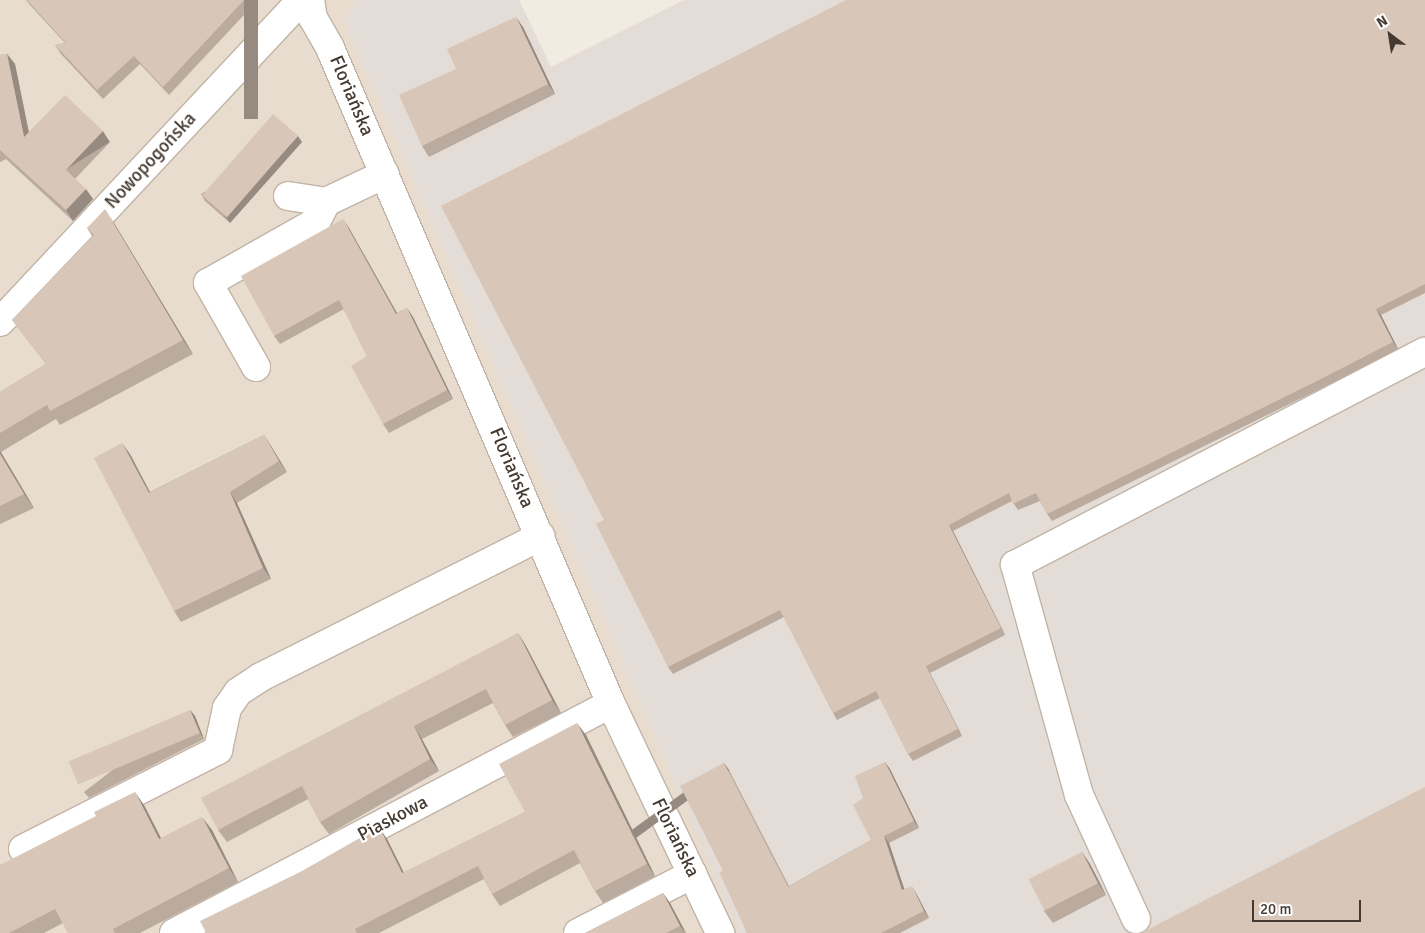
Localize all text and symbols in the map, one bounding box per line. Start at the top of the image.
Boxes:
north arrow [1365,10,1415,60]
text: N [1373,12,1391,32]
street label: Floriańska [324,52,378,140]
street label: Nowopogońska [100,108,202,214]
street label: Floriańska [484,424,538,512]
street label: Piaskowa [354,791,432,847]
street label: Floriańska [646,795,704,881]
scale bar [1255,890,1364,922]
text: 20 m [1260,900,1291,918]

